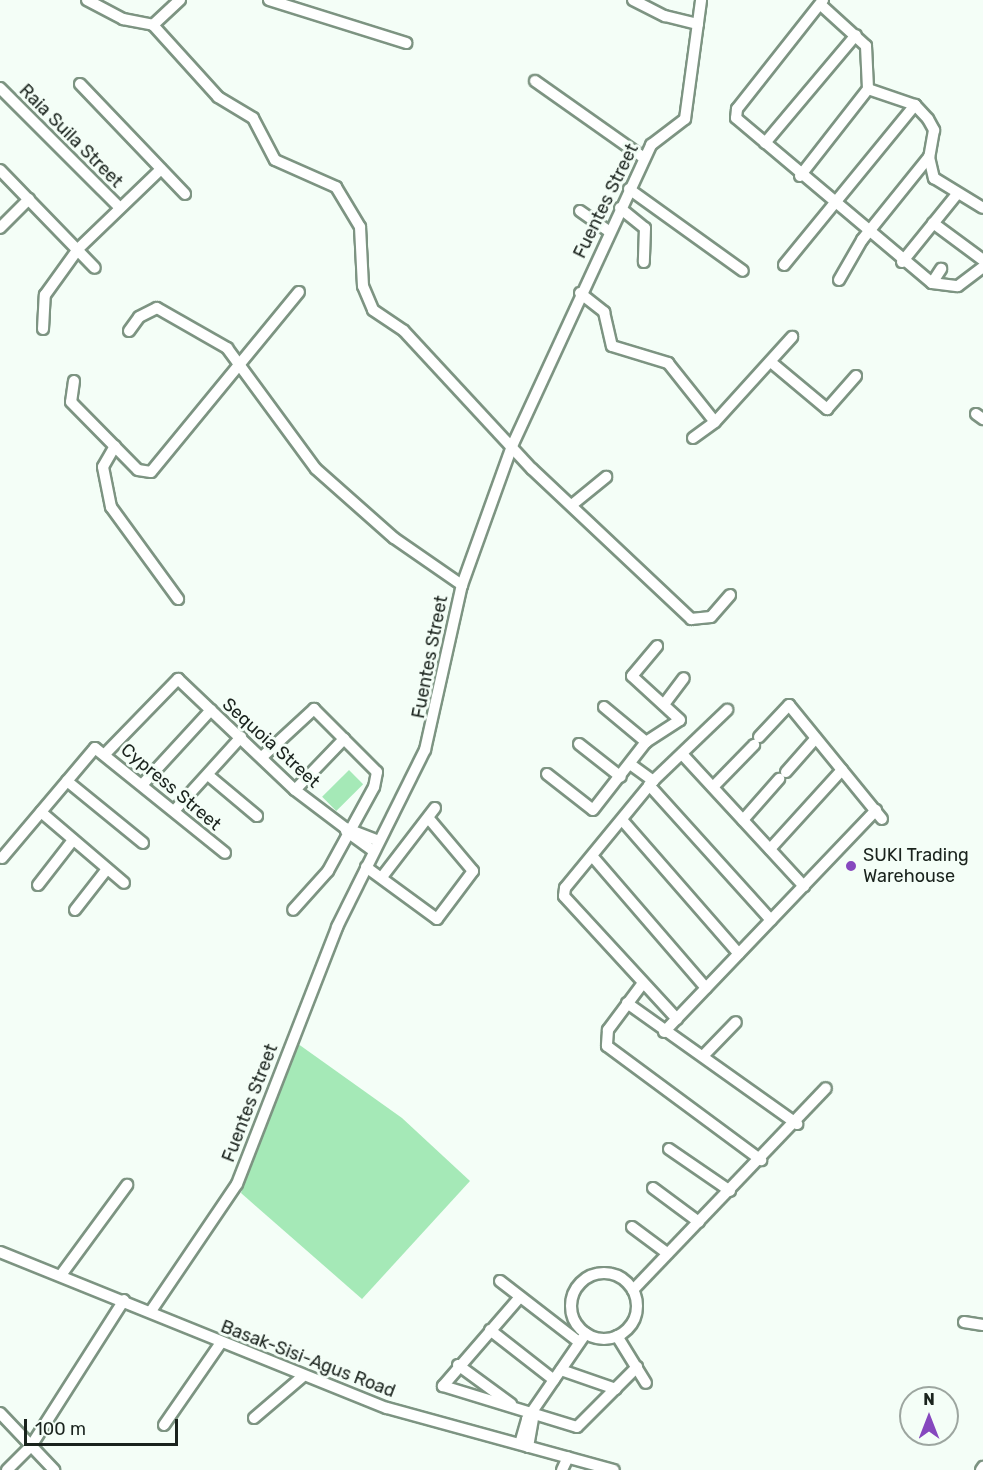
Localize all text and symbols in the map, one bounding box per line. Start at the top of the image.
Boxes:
street label: Raia Suila Street [15,80,127,192]
street label: Fuentes Street [569,140,643,262]
street label: Fuentes Street [407,594,453,720]
street label: Sequoia Street [218,694,324,792]
street label: Cypress Street [116,739,226,835]
place label: SUKI Trading Warehouse [863,845,969,888]
marker: SUKI Trading Warehouse [844,859,858,873]
street label: Fuentes Street [218,1041,282,1165]
street label: Basak-Sisi-Agus Road [218,1316,398,1402]
north arrow [899,1386,959,1446]
text: N [923,1390,935,1409]
scale bar [27,1407,182,1445]
text: 100 m [35,1418,86,1440]

